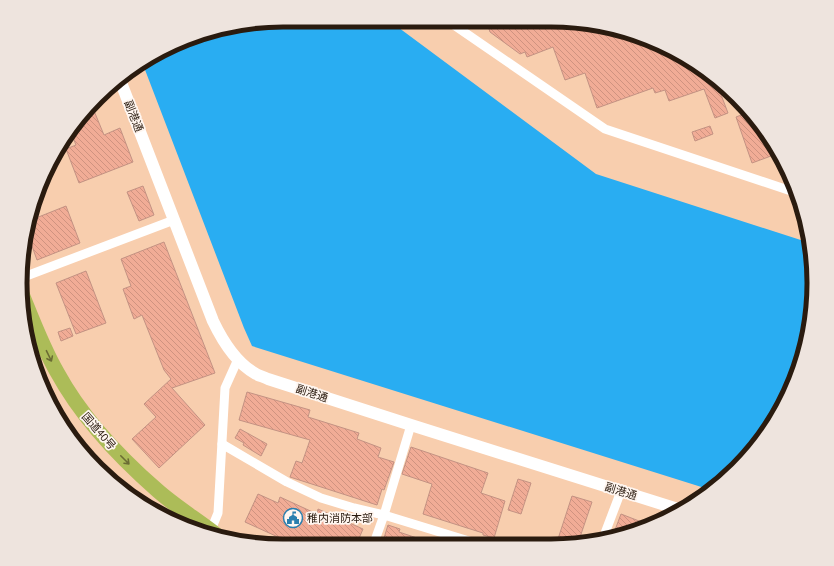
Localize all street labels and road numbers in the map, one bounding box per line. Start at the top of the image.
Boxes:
street label: 副港通 [122,98,146,134]
street label: 副港通 [294,381,330,405]
street label: 国道40号 [79,409,119,453]
street label: 副港通 [603,479,639,503]

